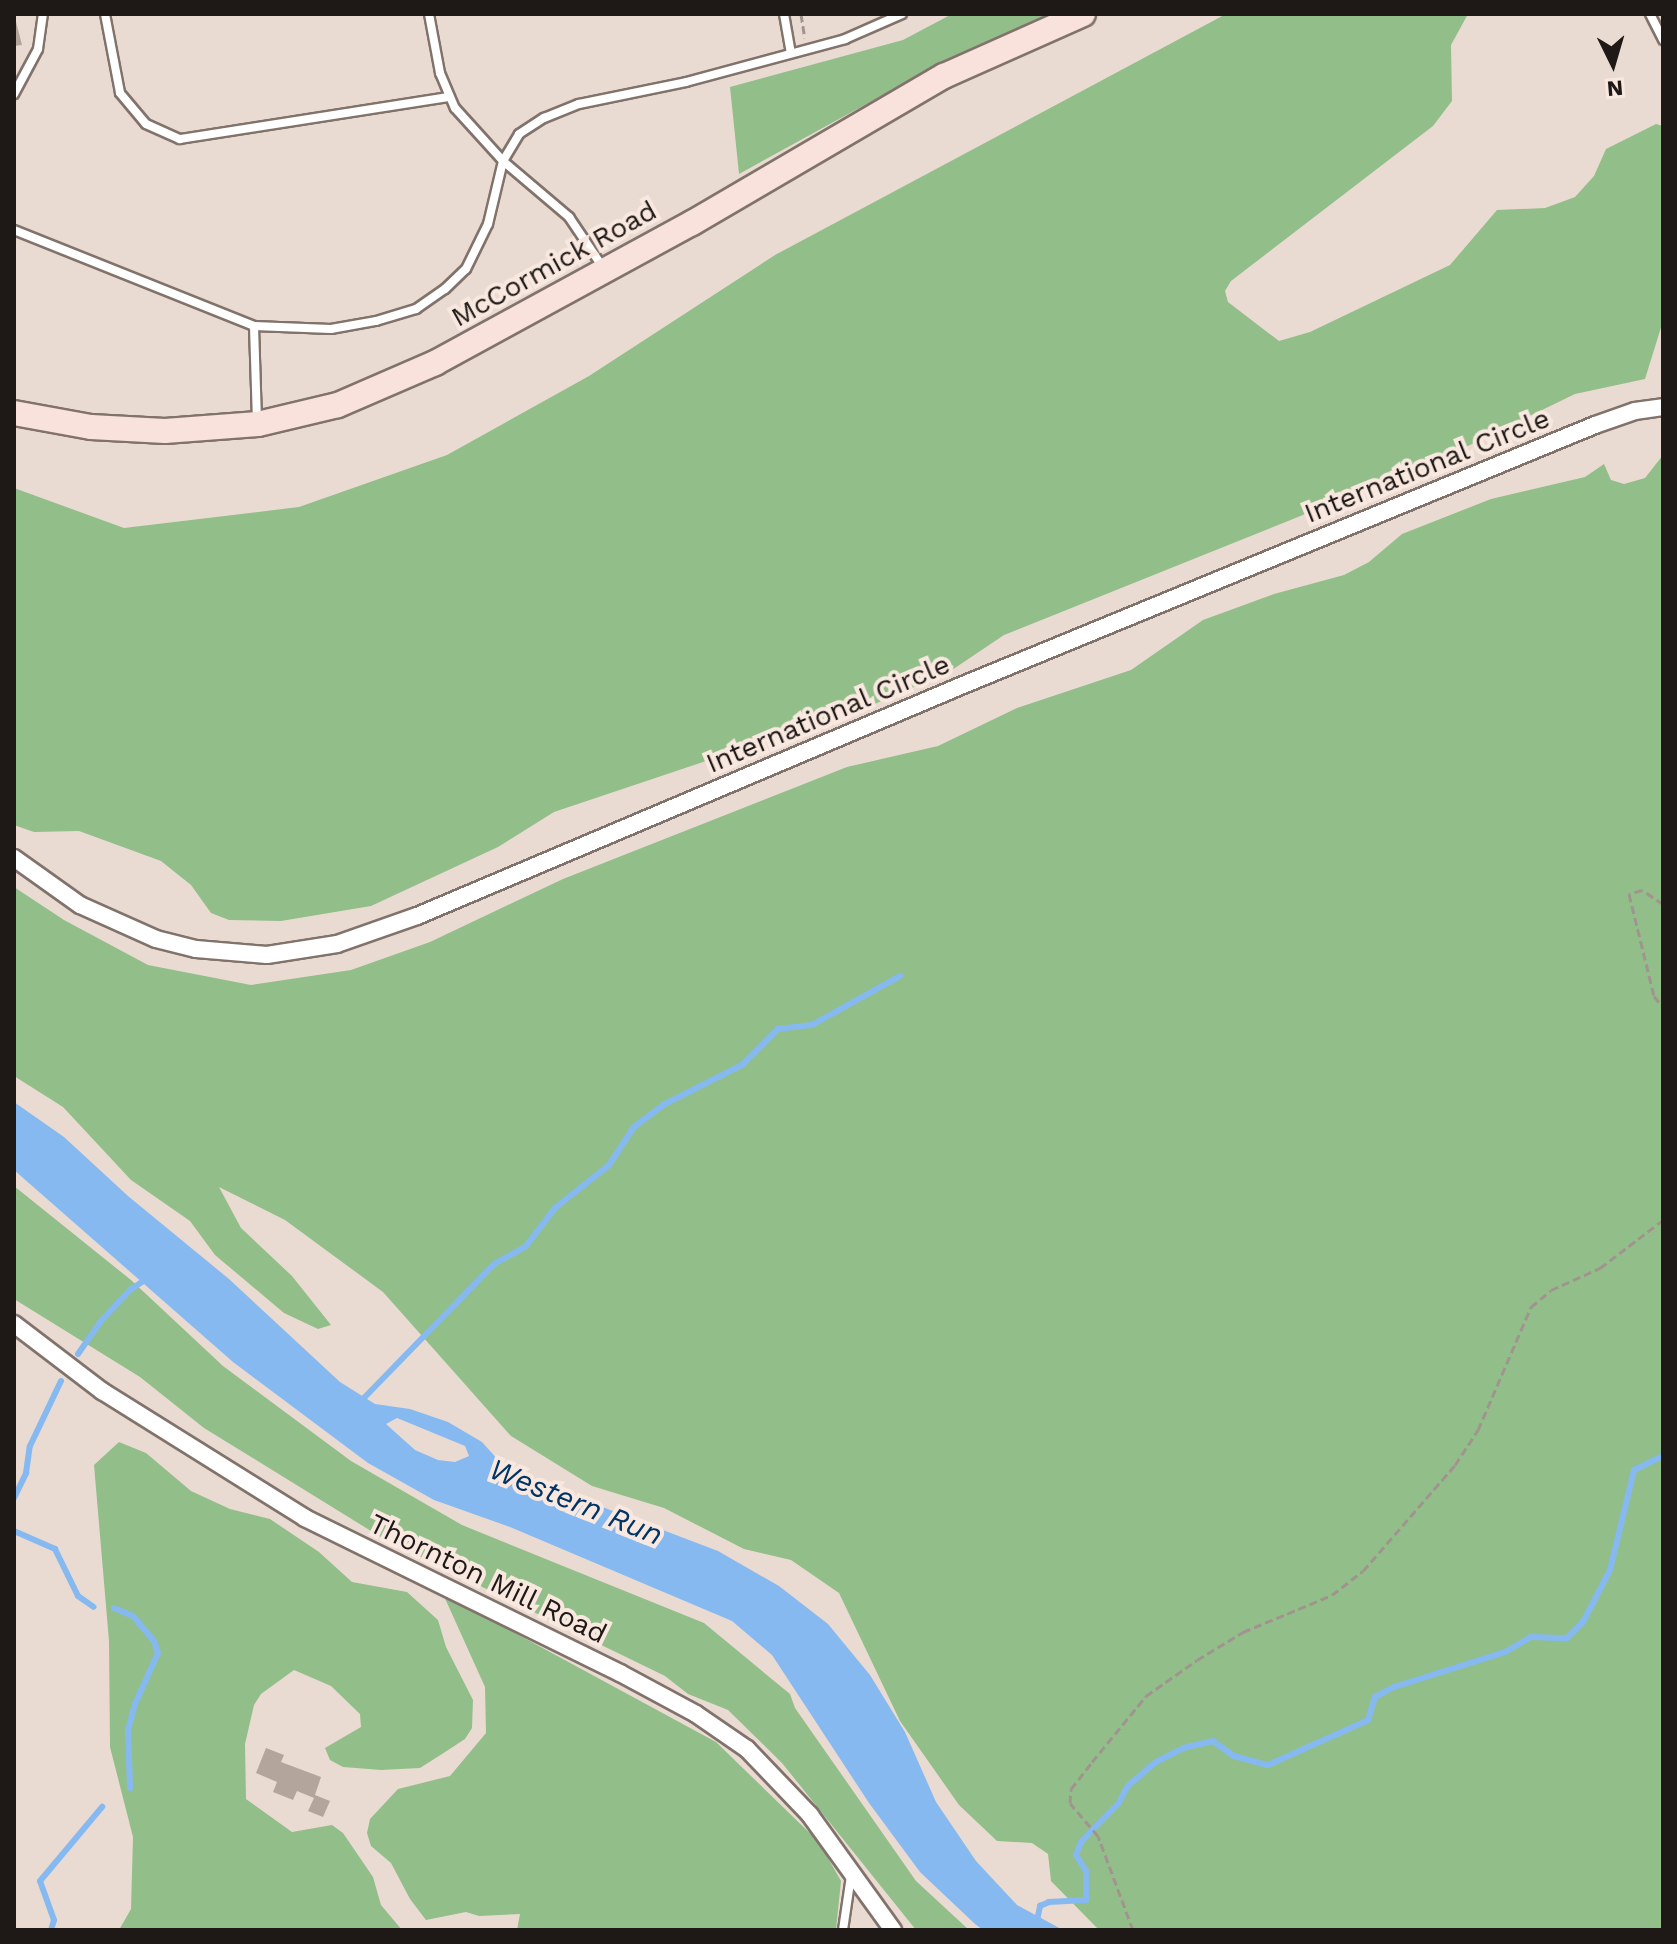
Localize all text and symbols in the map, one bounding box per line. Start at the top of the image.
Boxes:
north arrow [1573,24,1653,104]
text: N [1606,75,1624,102]
street label: McCormick Road [445,194,663,334]
street label: International Circle [1299,401,1555,531]
street label: International Circle [701,647,955,781]
water label: Western Run [484,1451,668,1553]
street label: Thornton Mill Road [363,1507,613,1651]

